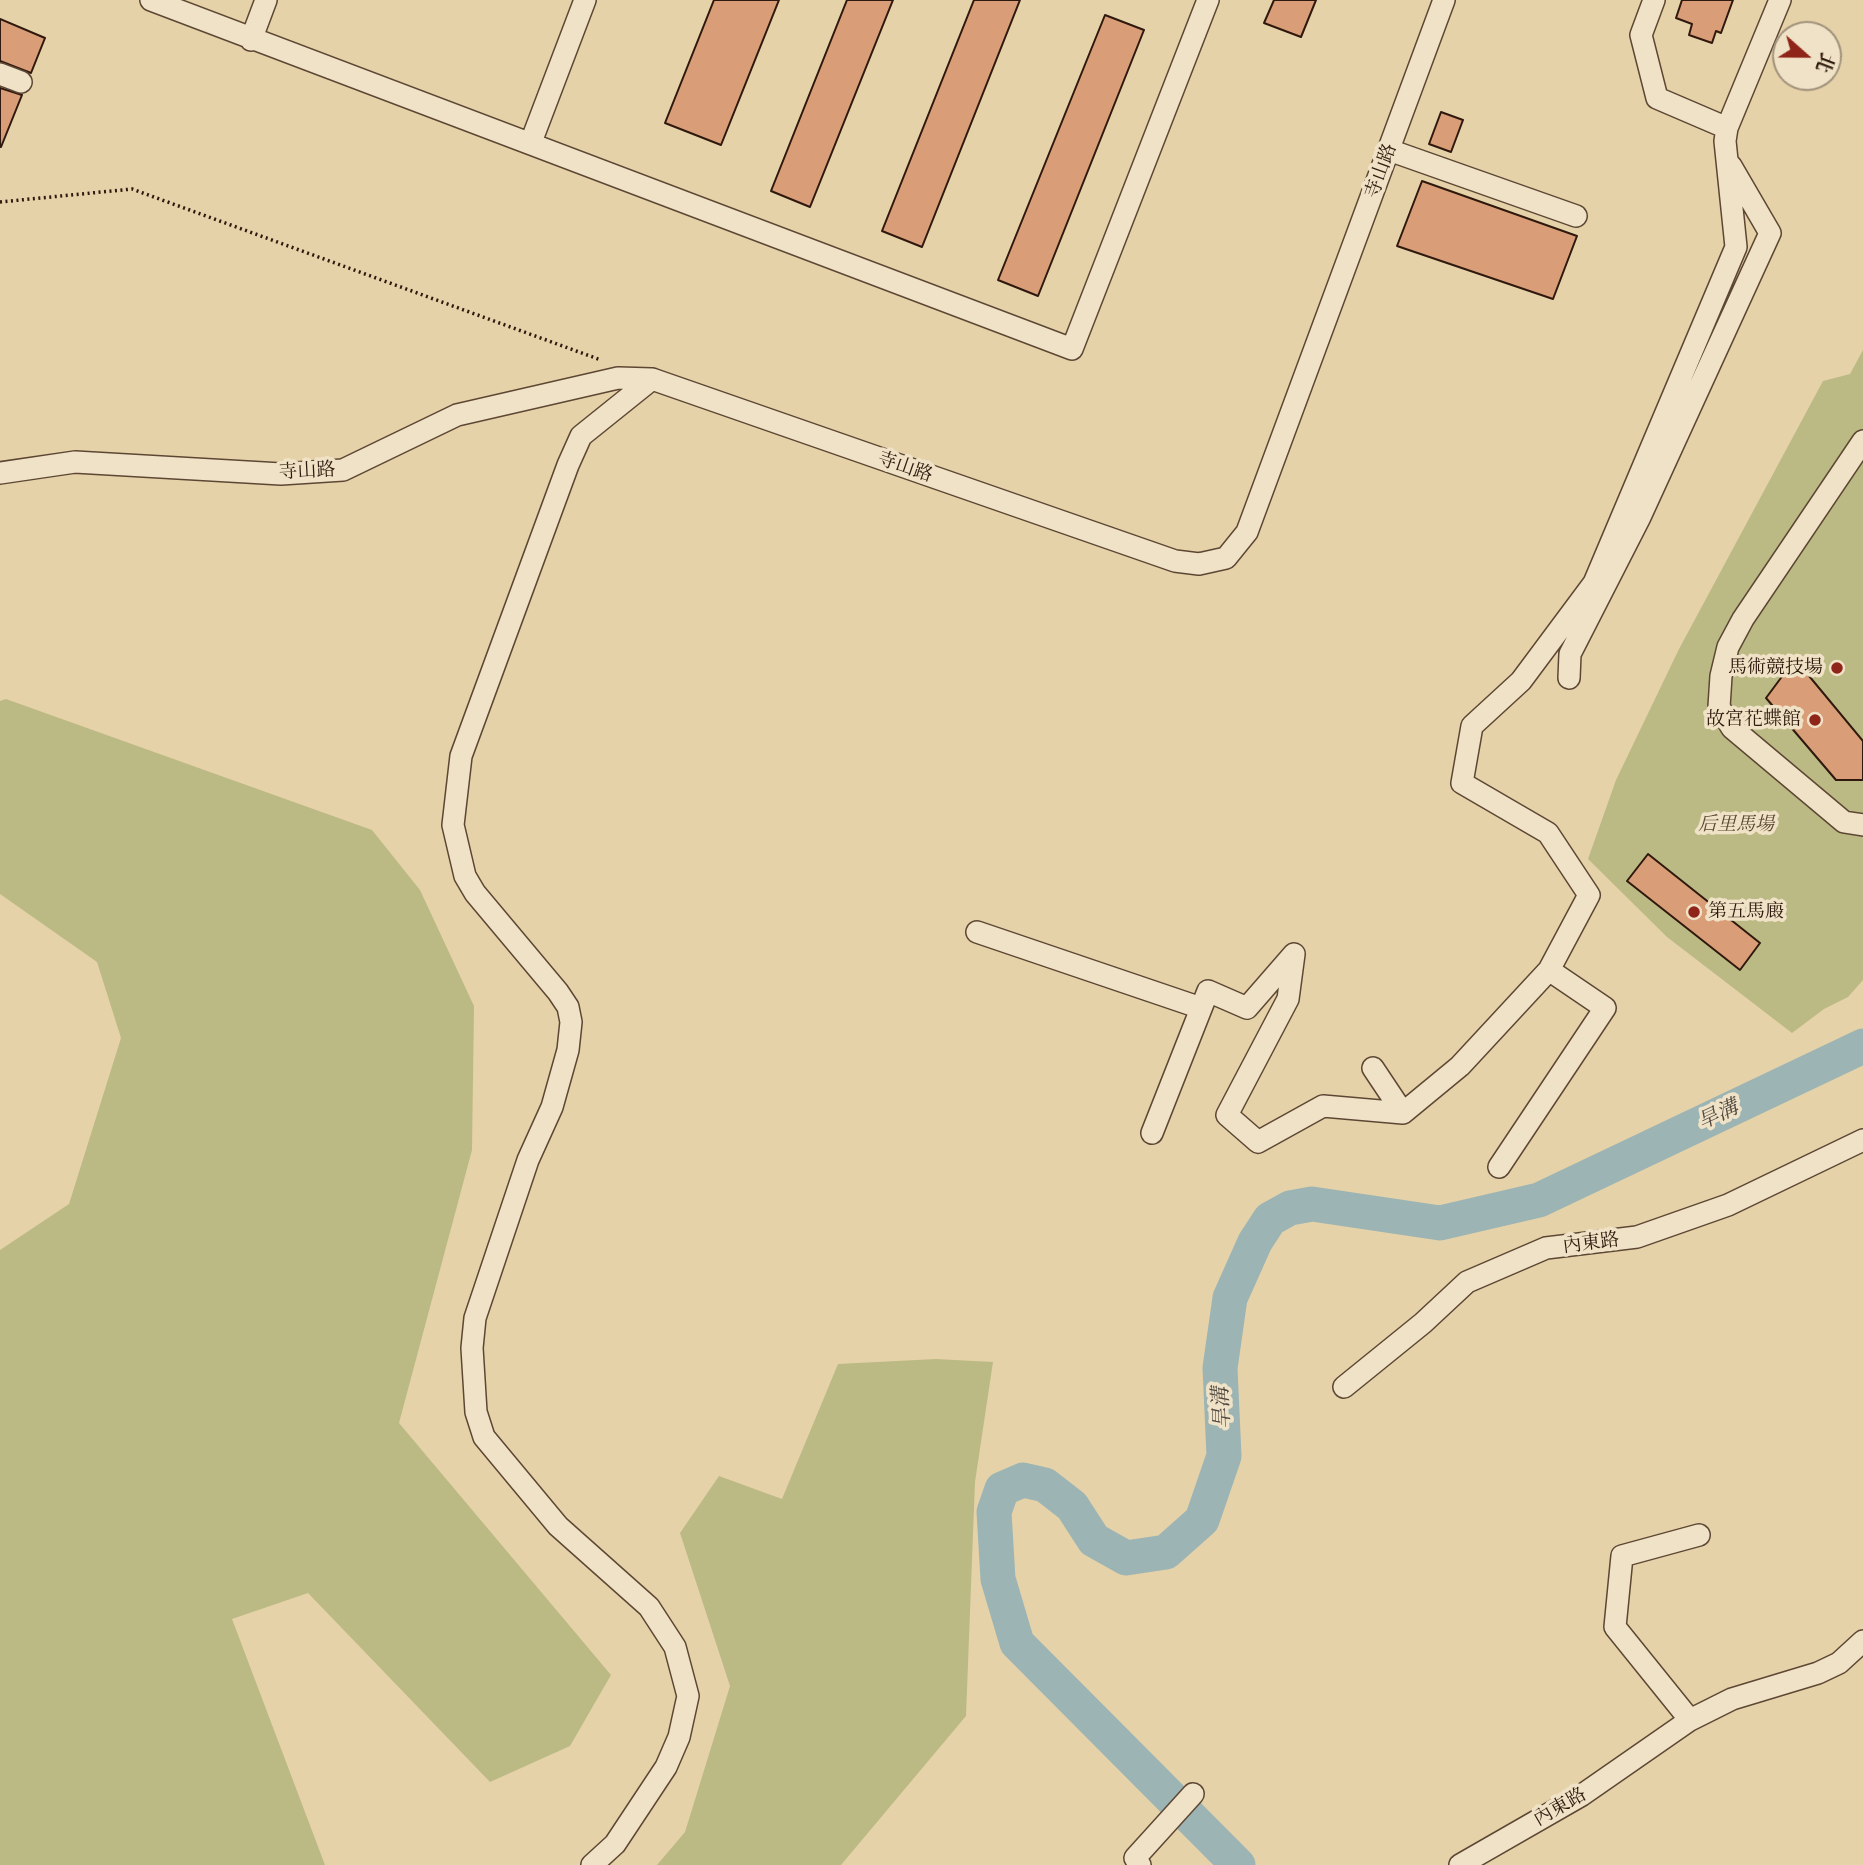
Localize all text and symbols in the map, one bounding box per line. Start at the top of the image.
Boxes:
north arrow [1772,21,1842,91]
text: 北 [1811,50,1839,76]
street label: 寺山路 [1361,140,1401,202]
street label: 寺山路 [874,447,936,487]
street label: 寺山路 [278,458,336,484]
place label: 馬術競技場 [1728,657,1823,679]
marker: 馬術競技場 [1829,660,1845,676]
place label: 故宮花蝶館 [1706,709,1801,731]
marker: 故宮花蝶館 [1807,712,1823,728]
park label: 后里馬場 [1698,814,1774,836]
place label: 第五馬廄 [1708,901,1784,923]
marker: 第五馬廄 [1686,904,1702,920]
water label: 旱溝 [1694,1095,1742,1135]
street label: 內東路 [1561,1228,1621,1258]
water label: 旱溝 [1208,1386,1236,1430]
street label: 內東路 [1530,1783,1590,1831]

